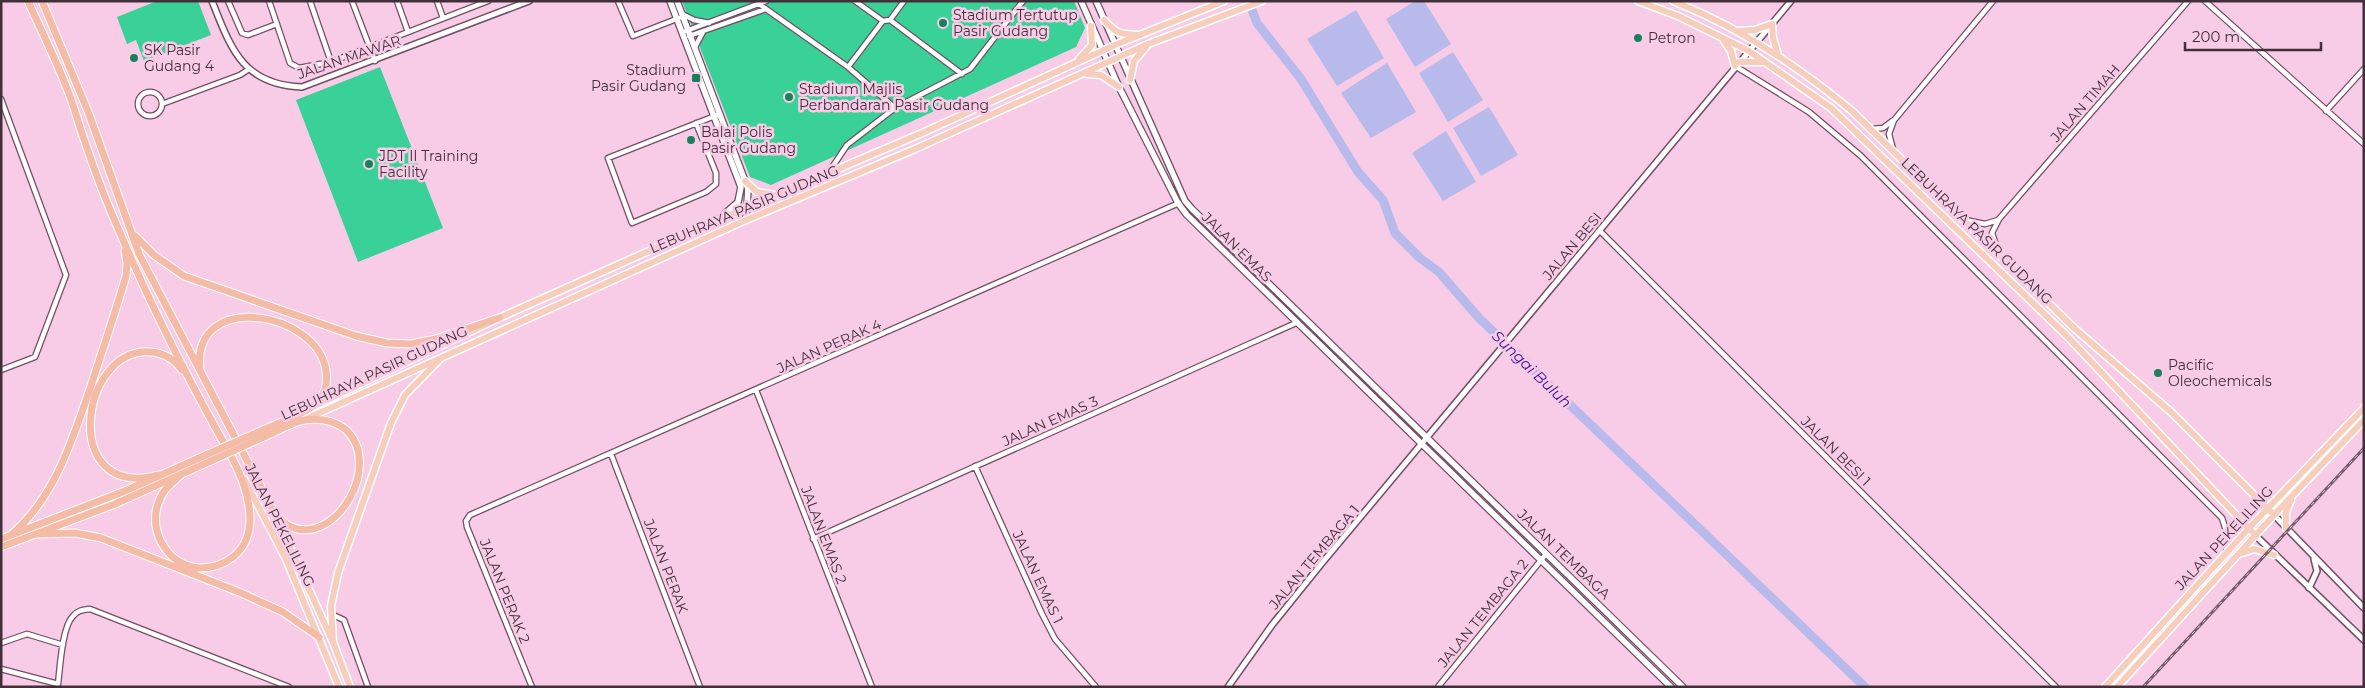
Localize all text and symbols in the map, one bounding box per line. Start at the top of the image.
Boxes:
place label: Stadium Tertutup Pasir Gudang [953,6,1078,40]
marker: Stadium Tertutup Pasir Gudang [937,17,949,29]
scale bar [2185,20,2321,52]
text: 200 m [2192,27,2240,46]
place label: Petron [1648,29,1696,47]
street label: JALAN MAWAR [294,31,403,83]
marker: Petron [1632,32,1644,44]
place label: SK Pasir Gudang 4 [144,41,215,75]
marker: SK Pasir Gudang 4 [128,52,140,64]
street label: JALAN TIMAH [2046,60,2124,146]
place label: Stadium Pasir Gudang [591,61,686,95]
marker: Stadium Pasir Gudang [690,72,702,84]
place label: Stadium Majlis Perbandaran Pasir Gudang [799,80,989,114]
marker: Stadium Majlis Perbandaran Pasir Gudang [783,91,795,103]
place label: Balai Polis Pasir Gudang [701,123,796,157]
marker: Balai Polis Pasir Gudang [685,134,697,146]
place label: JDT II Training Facility [378,147,478,181]
street label: LEBUHRAYA PASIR GUDANG [1897,154,2057,308]
marker: JDT II Training Facility [363,158,375,170]
street label: LEBUHRAYA PASIR GUDANG [647,161,841,257]
street label: JALAN EMAS [1198,208,1276,286]
street label: JALAN BESI [1538,208,1606,284]
street label: JALAN PERAK 4 [773,315,885,378]
street label: LEBUHRAYA PASIR GUDANG [278,322,470,424]
water label: Sungai Buluh [1488,326,1576,412]
place label: Pacific Oleochemicals [2168,356,2272,390]
marker: Pacific Oleochemicals [2152,367,2164,379]
street label: JALAN EMAS 3 [998,392,1101,451]
street label: JALAN BESI 1 [1797,412,1875,490]
street label: JALAN PEKELILING [241,459,319,590]
street label: JALAN PEKELILING [2170,482,2277,595]
street label: JALAN EMAS 2 [797,483,851,586]
street label: JALAN TEMBAGA 1 [1264,501,1363,614]
street label: JALAN TEMBAGA [1513,504,1615,604]
street label: JALAN PERAK [639,515,692,616]
street label: JALAN EMAS 1 [1008,527,1067,626]
street label: JALAN PERAK 2 [475,535,534,646]
street label: JALAN TEMBAGA 2 [1433,555,1532,671]

